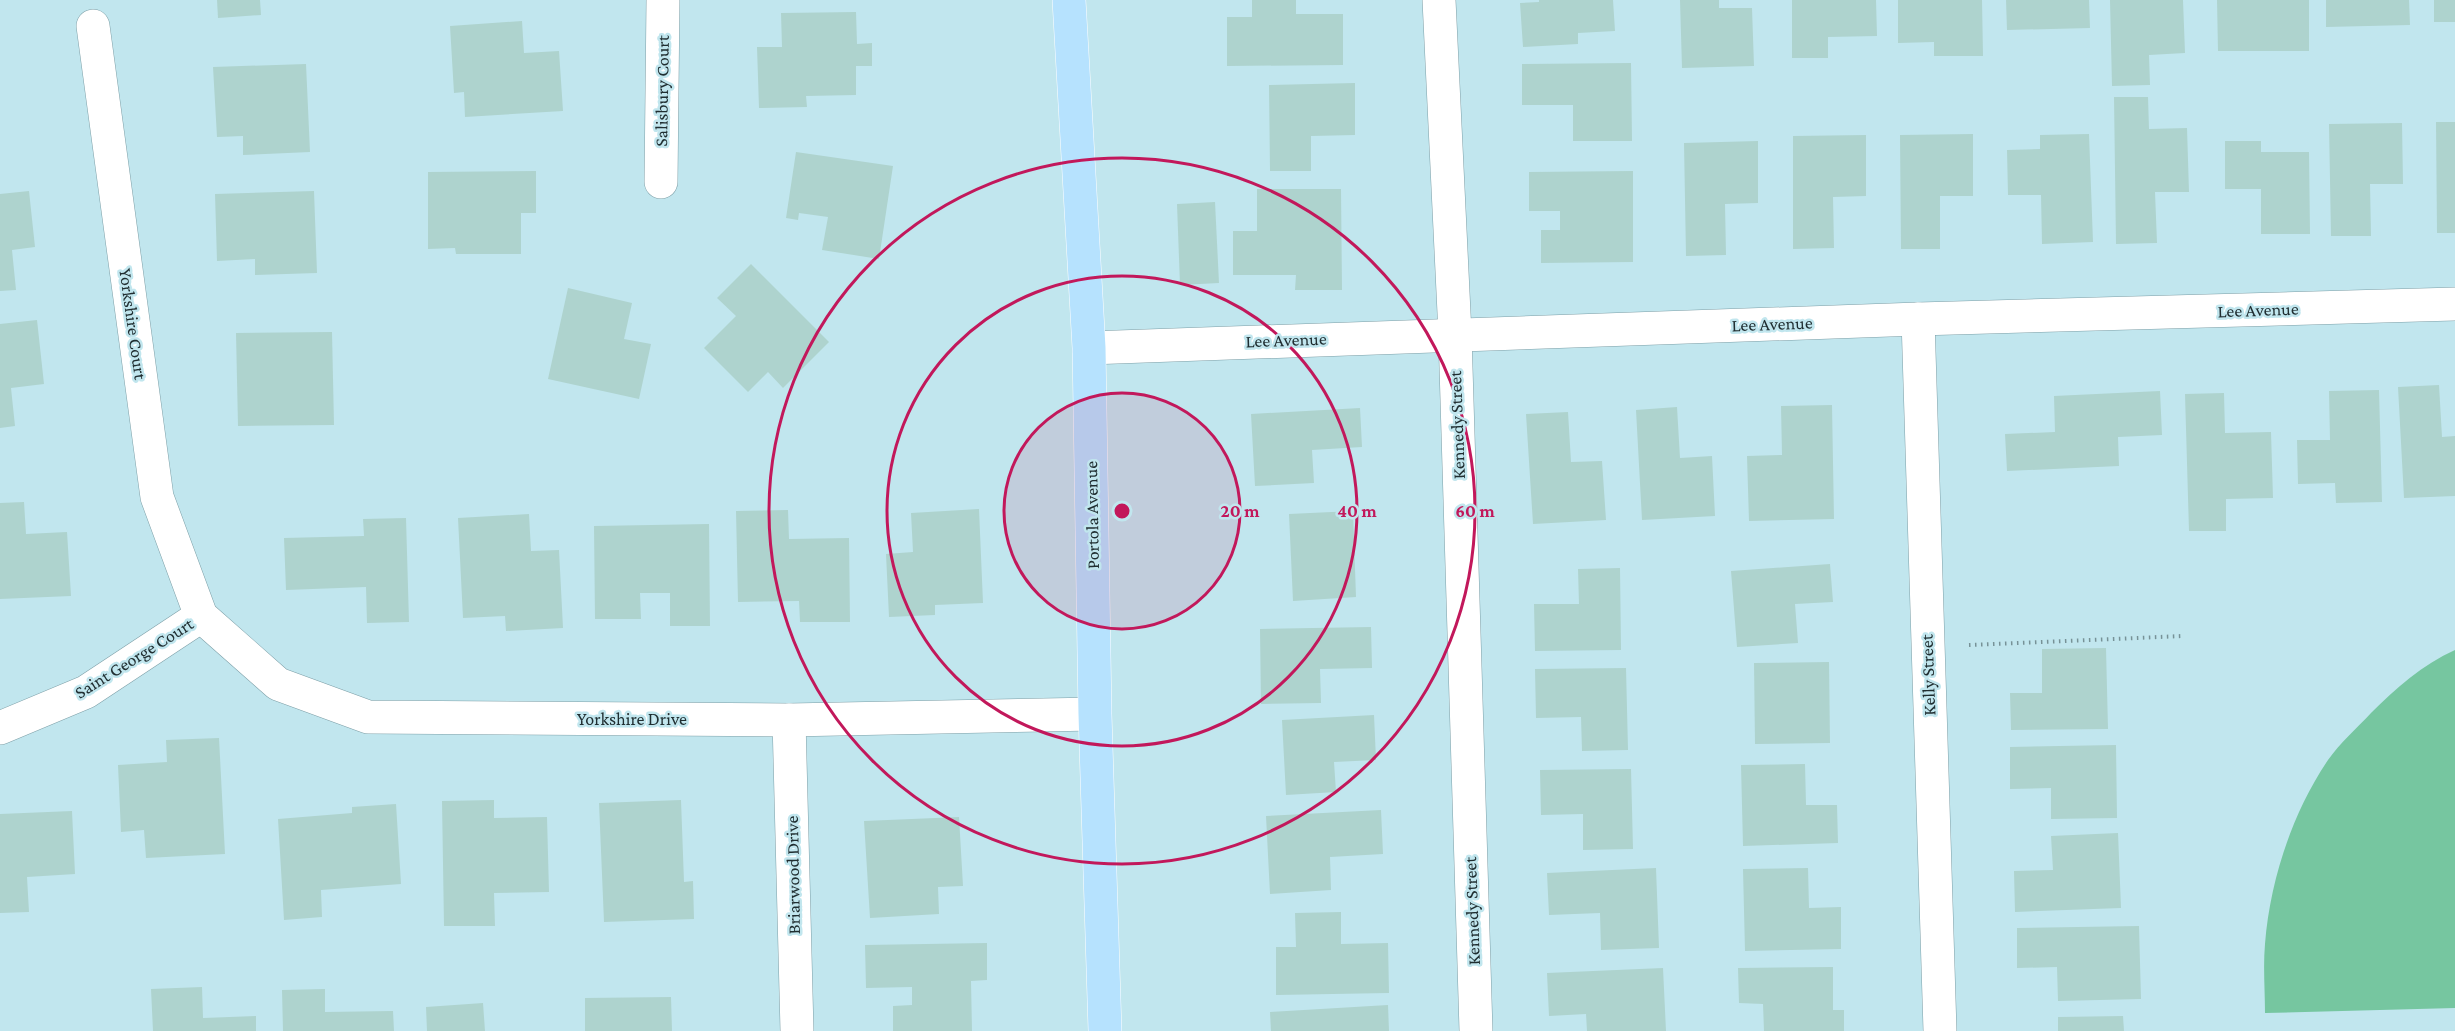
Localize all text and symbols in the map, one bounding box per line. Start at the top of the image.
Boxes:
street label: Salisbury Court [651,34,673,147]
street label: Yorkshire Court [115,267,151,382]
street label: Lee Avenue [2217,299,2299,321]
street label: Lee Avenue [1731,313,1813,335]
street label: Lee Avenue [1245,329,1327,351]
street label: Kennedy Street [1445,369,1469,480]
street label: Portola Avenue [1081,461,1103,569]
centre of rings [1112,501,1132,521]
text: 20 m [1221,501,1260,521]
text: 40 m [1337,501,1377,521]
text: 60 m [1455,501,1495,521]
street label: Saint George Court [71,613,198,703]
street label: Kelly Street [1917,633,1939,716]
street label: Yorkshire Drive [577,709,687,729]
street label: Briarwood Drive [782,815,804,934]
street label: Kennedy Street [1460,855,1484,966]

